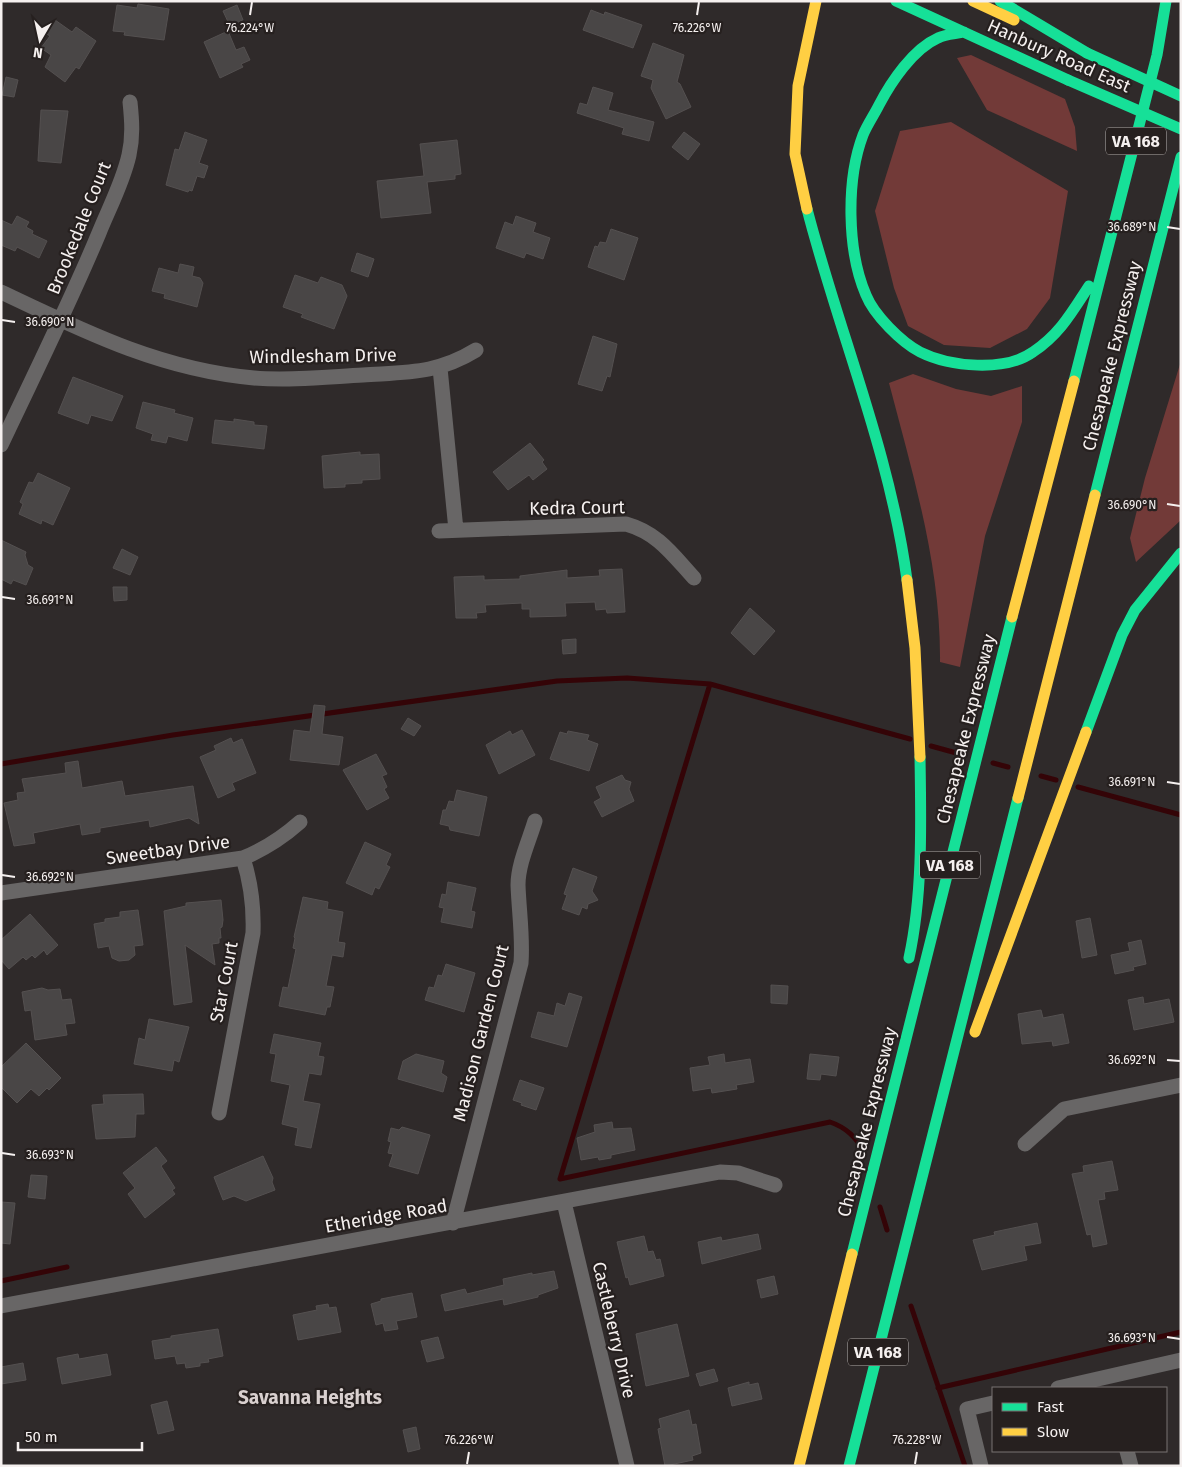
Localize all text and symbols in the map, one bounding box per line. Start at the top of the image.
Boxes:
north arrow [15,15,65,65]
street label: Hanbury Road East [984,15,1135,98]
text: 76.224°W [226,21,274,35]
text: 76.226°W [673,21,721,35]
text: N [32,43,44,61]
road number: VA 168 [1106,128,1166,154]
street label: Brookedale Court [42,158,116,298]
text: 36.689°N [1108,220,1156,234]
street label: Chesapeake Expressway [1078,259,1146,453]
text: 36.690°N [26,315,74,329]
street label: Windlesham Drive [249,344,397,368]
street label: Kedra Court [529,496,626,520]
text: 36.690°N [1108,498,1156,512]
text: 36.691°N [26,593,74,607]
street label: Chesapeake Expressway [932,632,1000,826]
text: 36.691°N [1108,775,1156,789]
street label: Sweetbay Drive [105,830,231,870]
road number: VA 168 [920,852,980,878]
text: 36.692°N [26,870,74,884]
street label: Star Court [205,939,243,1024]
street label: Madison Garden Court [448,942,514,1124]
street label: Chesapeake Expressway [833,1025,901,1219]
text: 36.692°N [1108,1053,1156,1067]
text: 36.693°N [26,1148,74,1162]
street label: Etheridge Road [323,1194,449,1238]
street label: Castleberry Drive [588,1260,640,1400]
text: 36.693°N [1108,1331,1156,1345]
road number: VA 168 [848,1338,908,1365]
district label: Savanna Heights [238,1386,382,1409]
legend [992,1387,1167,1452]
text: Fast [1037,1398,1064,1416]
scale bar [18,1420,141,1452]
text: Slow [1037,1423,1069,1441]
text: 50 m [25,1428,58,1446]
text: 76.226°W [445,1433,493,1447]
text: 76.228°W [892,1433,942,1447]

